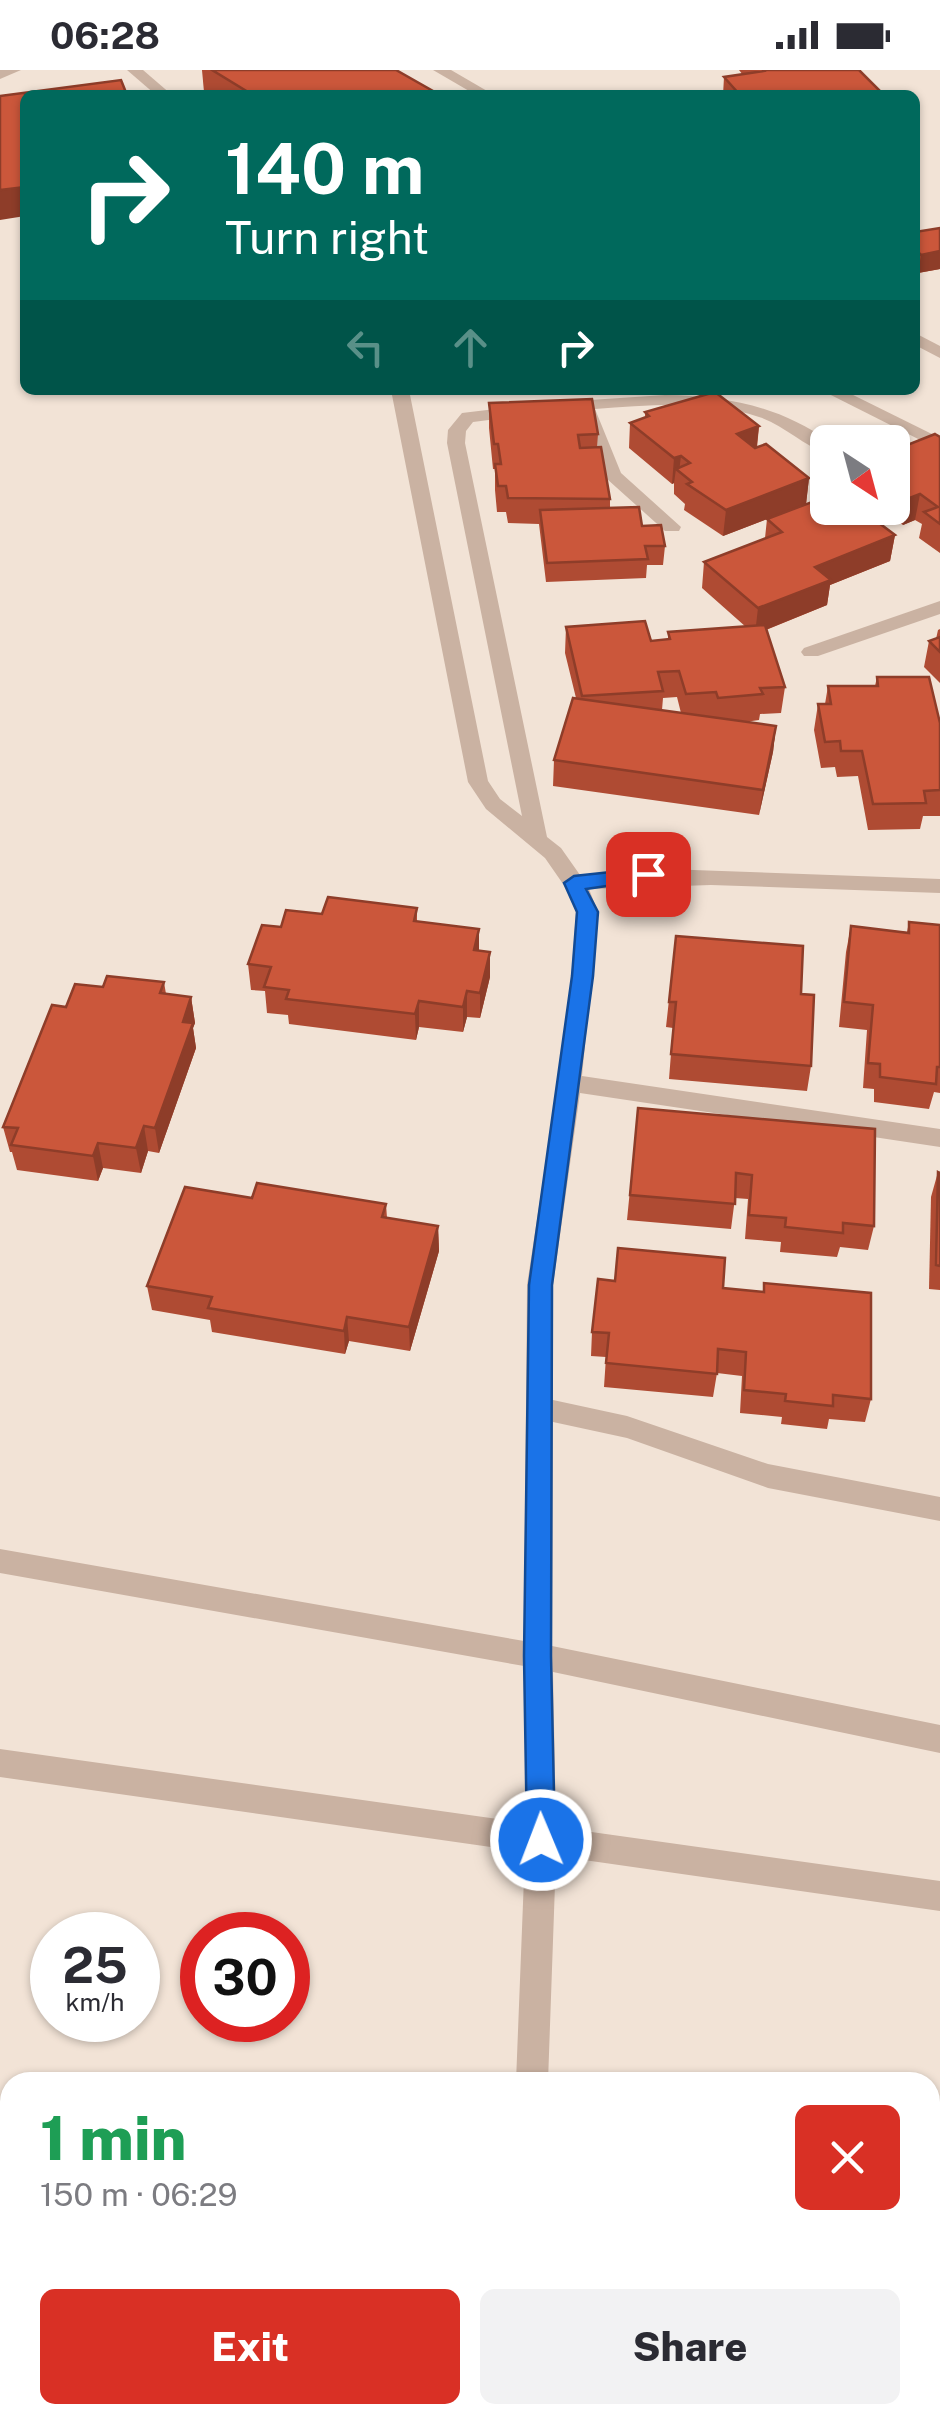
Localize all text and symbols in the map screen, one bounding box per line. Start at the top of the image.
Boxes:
text: 06:28 [50,13,160,58]
text: 140 m [225,127,424,210]
icon: right [60,130,190,260]
text: Turn right [225,211,429,264]
icon: left [338,320,393,375]
icon: ahead [443,320,498,375]
icon: right [548,320,603,375]
north arrow [810,425,910,525]
map controls [810,425,910,525]
pin [606,832,691,917]
icon: arrive [621,847,676,902]
position arrow [489,1788,593,1892]
speed limit sign: 30 [180,1912,310,2042]
text: 25 [62,1935,128,1994]
text: km/h [66,1987,124,2017]
text: 1 min [40,2103,187,2174]
button: close [795,2105,900,2210]
text: 150 m · 06:29 [40,2176,237,2213]
button: Exit [40,2289,460,2404]
button: Share [480,2289,900,2404]

